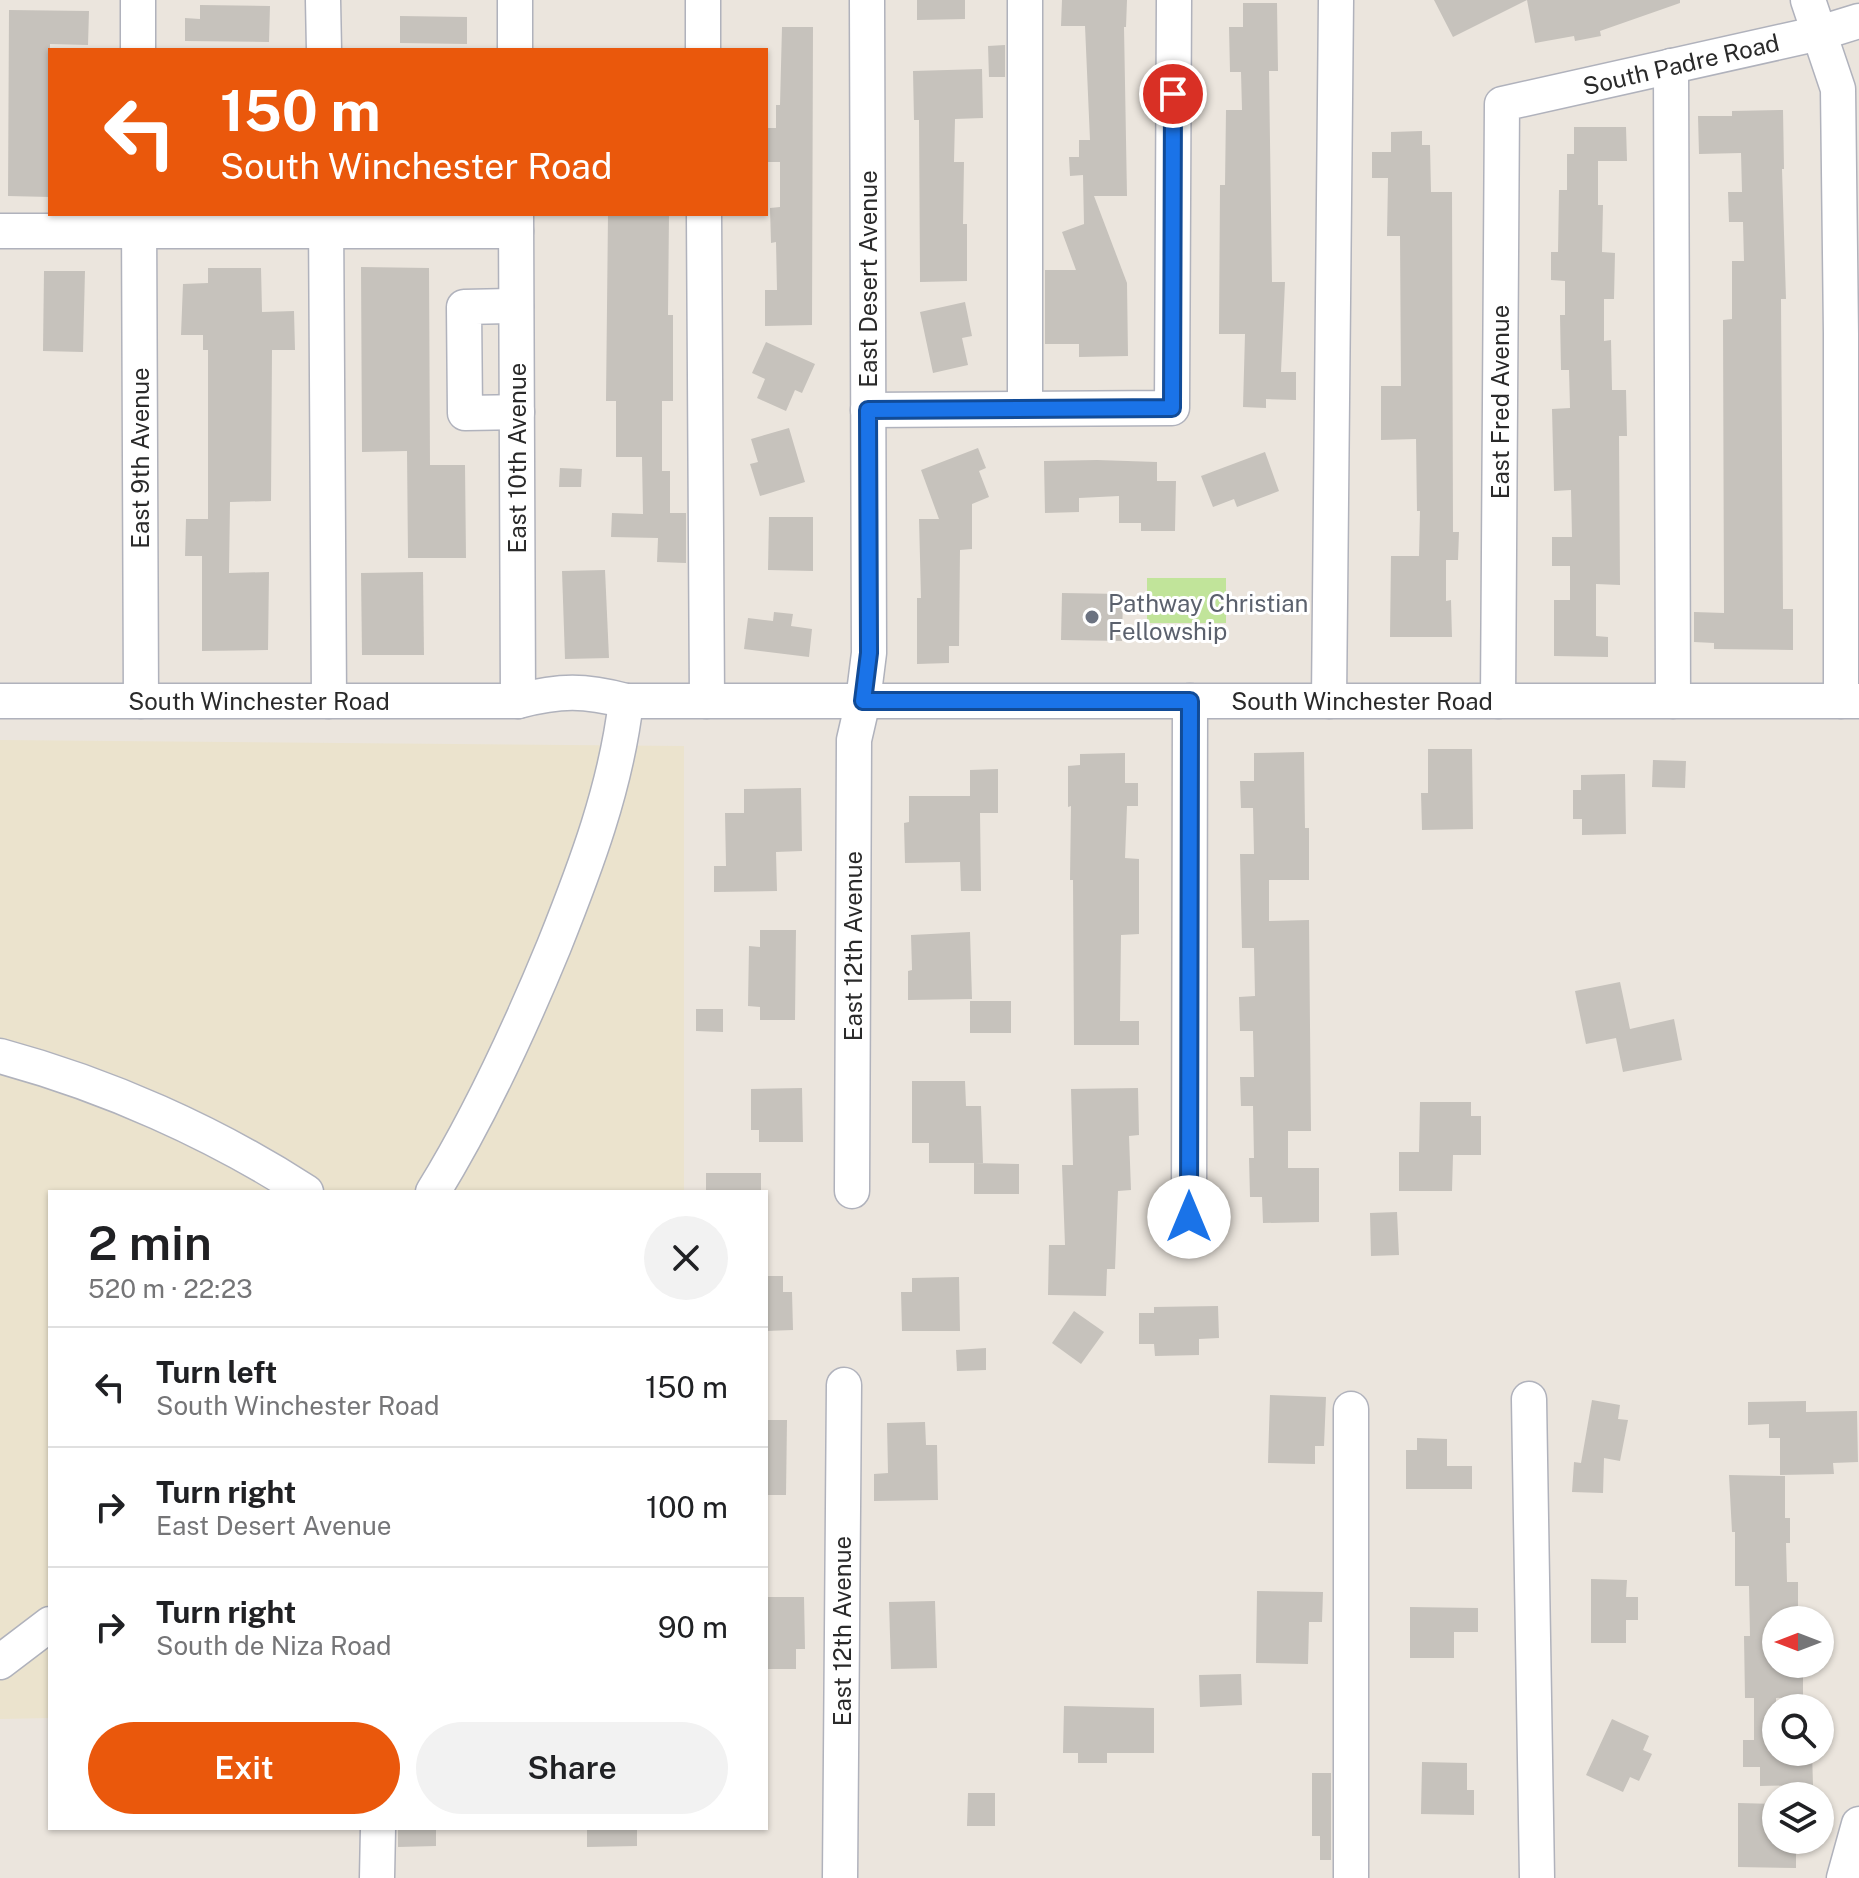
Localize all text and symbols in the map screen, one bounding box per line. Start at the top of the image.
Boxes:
street label: South Padre Road [1580,28,1782,100]
pin [1139,60,1207,128]
icon: arrive [1151,72,1195,116]
text: 150 m [220,78,381,144]
icon: left [88,80,192,184]
text: South Winchester Road [220,145,612,187]
street label: East Desert Avenue [854,170,882,388]
street label: East Fred Avenue [1486,305,1514,499]
street label: East 10th Avenue [503,363,531,553]
street label: East 9th Avenue [126,367,154,549]
place label: Pathway Christian Fellowship [1108,589,1308,645]
marker: Pathway Christian Fellowship [1083,608,1101,626]
street label: South Winchester Road [128,687,390,715]
street label: South Winchester Road [1231,687,1493,715]
street label: East 12th Avenue [839,851,867,1041]
position arrow [1147,1175,1231,1259]
text: 2 min [88,1214,212,1271]
button: close [644,1216,728,1300]
text: 520 m · 22:23 [88,1273,253,1304]
text: Turn left [156,1354,277,1390]
icon: left [88,1365,132,1409]
text: 150 m [645,1369,728,1405]
text: South Winchester Road [156,1390,439,1421]
text: Turn right [156,1474,296,1510]
icon: right [88,1485,132,1529]
text: 100 m [646,1489,728,1525]
text: East Desert Avenue [156,1510,392,1541]
street label: East 12th Avenue [828,1536,856,1726]
text: Turn right [156,1594,296,1630]
icon: right [88,1605,132,1649]
north arrow [1762,1606,1834,1678]
map controls [1762,1606,1834,1854]
text: 90 m [658,1609,728,1645]
text: South de Niza Road [156,1630,392,1661]
button: search [1762,1694,1834,1766]
button: Exit [88,1722,400,1814]
button: Share [416,1722,728,1814]
button: layers [1762,1782,1834,1854]

